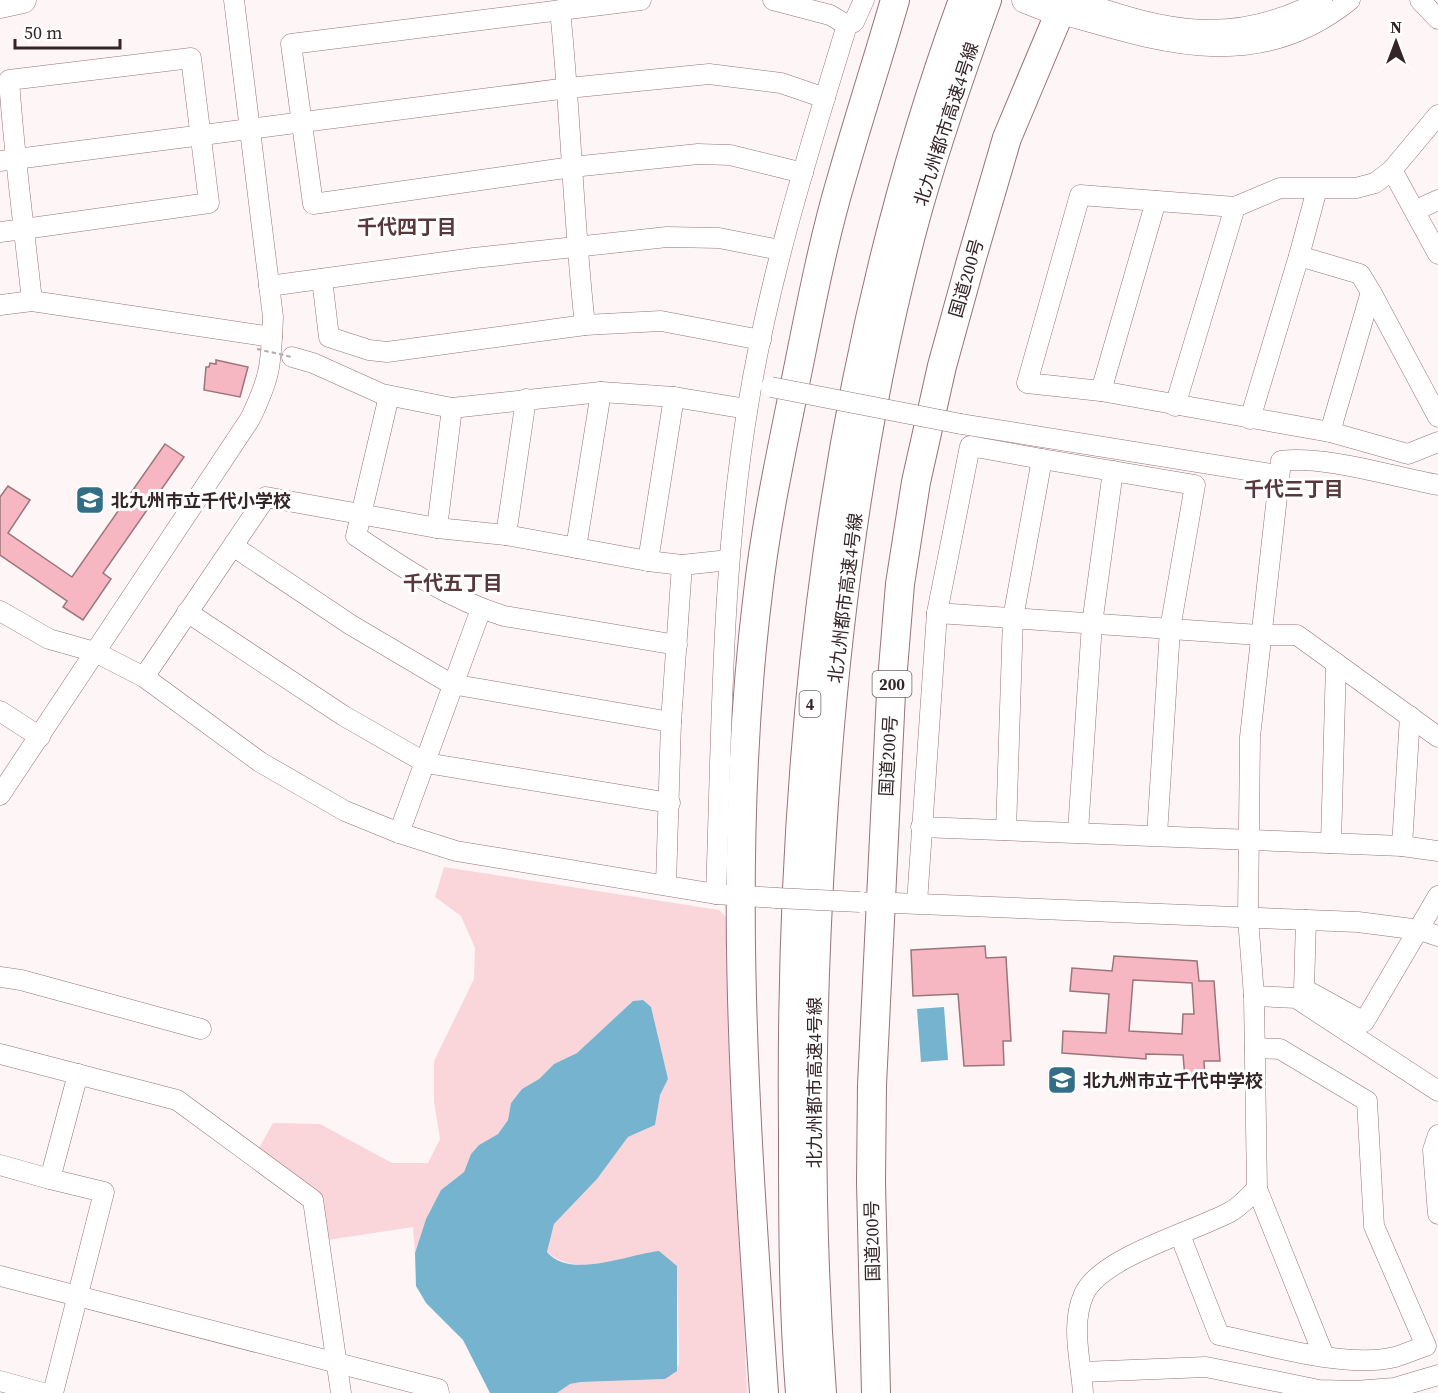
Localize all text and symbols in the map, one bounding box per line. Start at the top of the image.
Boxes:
scale bar [15,12,120,50]
north arrow [1366,12,1426,72]
text: N [1390,16,1402,38]
text: 50 m [24,20,62,45]
street label: 北九州都市高速4号線 [908,39,984,209]
district label: 千代四丁目 [357,213,457,241]
street label: 国道200号 [943,236,989,320]
district label: 千代三丁目 [1244,475,1344,503]
school or university icon: 北九州市立千代小学校 [74,484,106,516]
place label: 北九州市立千代小学校 [111,488,291,513]
street label: 北九州都市高速4号線 [822,512,868,684]
district label: 千代五丁目 [403,569,503,597]
road number: 200 [872,671,912,697]
road number: 4 [800,691,820,717]
street label: 国道200号 [873,715,903,797]
street label: 北九州都市高速4号線 [802,998,827,1169]
school or university icon: 北九州市立千代中学校 [1046,1064,1078,1096]
place label: 北九州市立千代中学校 [1083,1068,1263,1093]
street label: 国道200号 [859,1200,885,1282]

